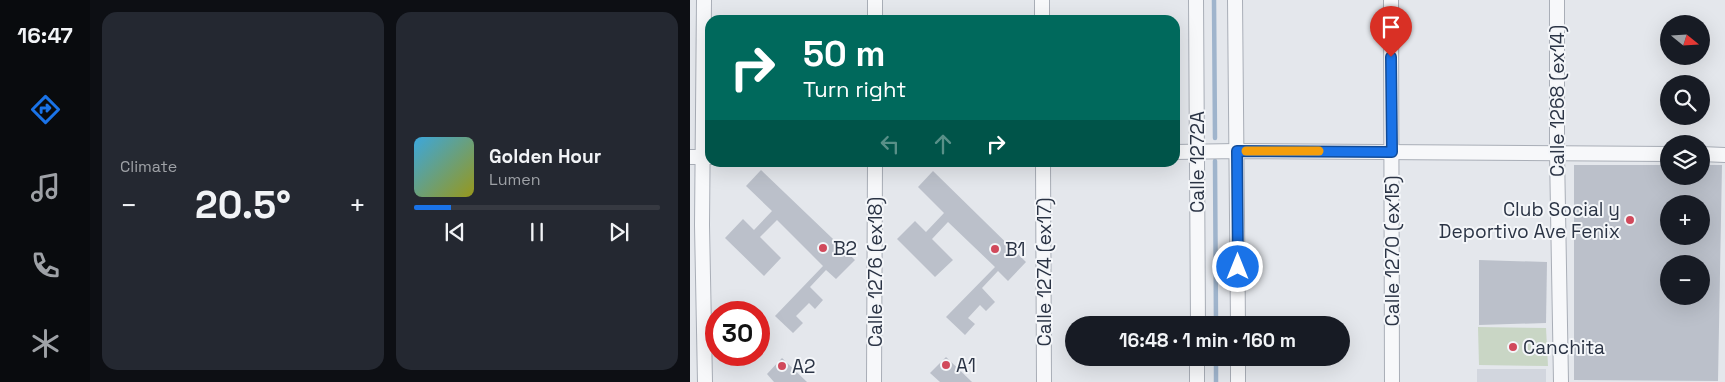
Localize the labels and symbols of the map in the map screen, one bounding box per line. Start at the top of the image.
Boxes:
pin [1370,6,1412,57]
north arrow [1660,15,1710,65]
street label: Calle 1268 (ex14) [1545,25,1570,177]
street label: Calle 1272A [1185,111,1210,213]
street label: Calle 1270 (ex15) [1380,176,1405,326]
street label: Calle 1276 (ex18) [863,197,888,347]
place label: Club Social y Deportivo Ave Fenix [1439,197,1620,244]
street label: Calle 1274 (ex17) [1032,198,1057,346]
marker: Club Social y Deportivo Ave Fenix [1624,214,1636,226]
place label: B2 [833,236,857,261]
place label: B1 [1005,237,1026,262]
position arrow [1211,240,1263,292]
marker: B2 [817,242,829,254]
marker: B1 [989,243,1001,255]
speed limit sign: 30 [705,301,770,366]
place label: Canchita [1523,335,1605,360]
marker: Canchita [1507,341,1519,353]
place label: A1 [956,353,976,378]
place label: A2 [792,354,815,379]
marker: A1 [940,359,952,371]
marker: A2 [776,360,788,372]

